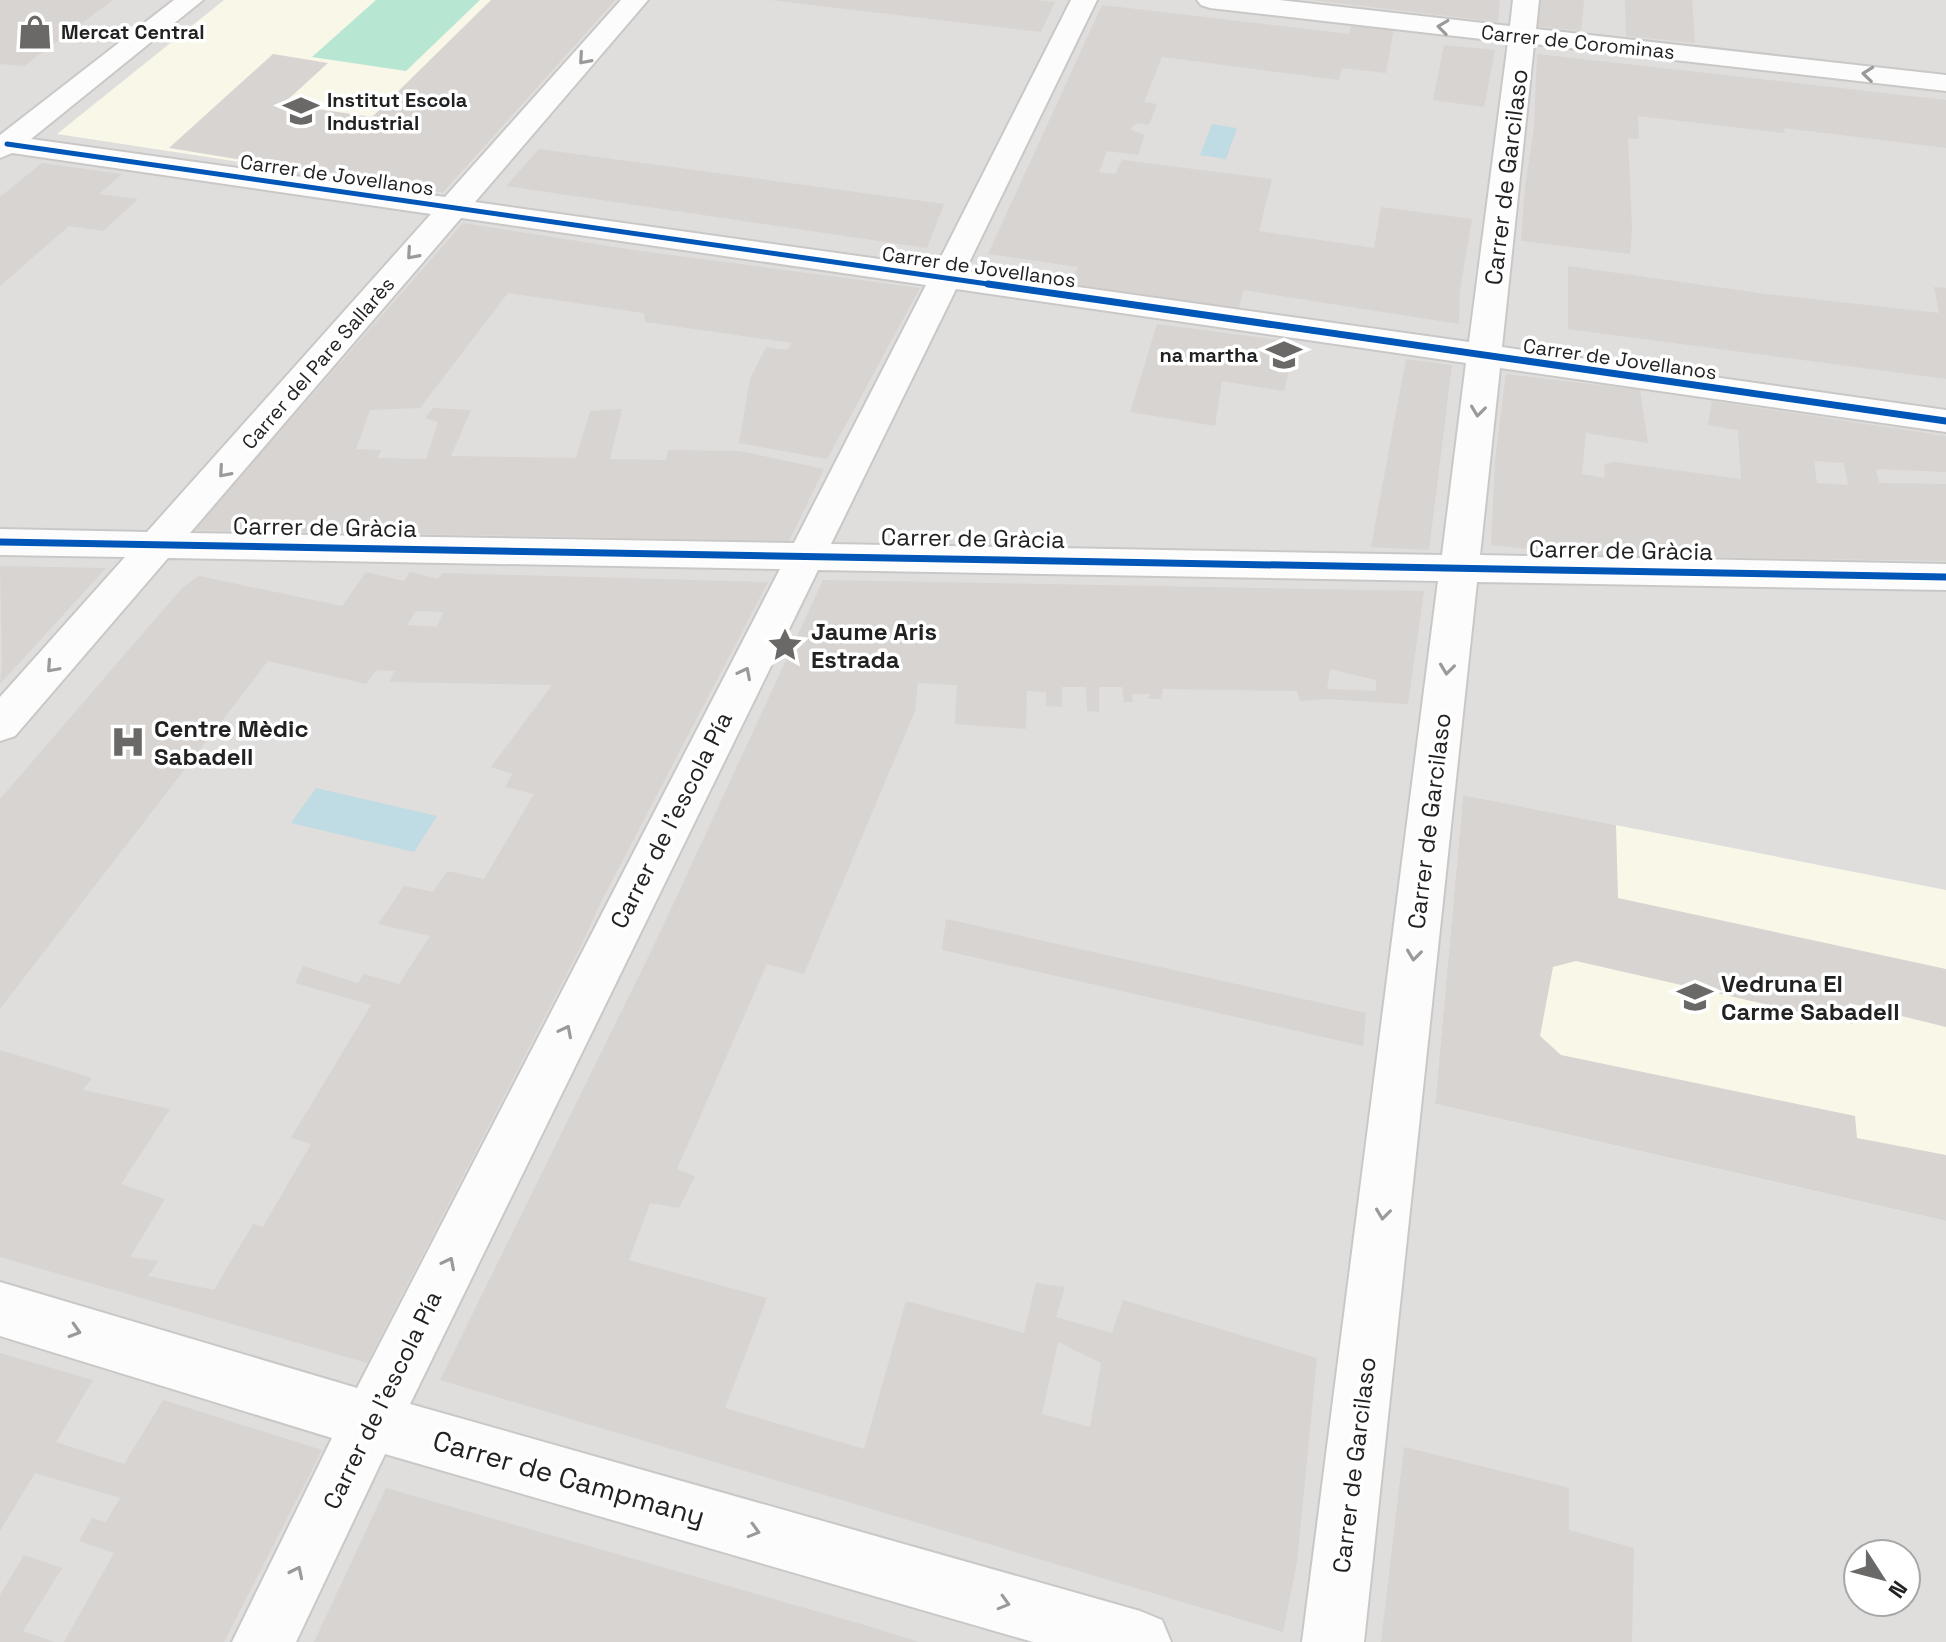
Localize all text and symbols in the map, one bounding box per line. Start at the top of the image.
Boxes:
shop icon: Mercat Central [16,13,54,51]
place label: Mercat Central [61,19,205,45]
one-way arrow [1436,19,1449,36]
street label: Carrer de Corominas [1480,19,1676,65]
one-way arrow [579,49,593,64]
one-way arrow [1862,66,1875,83]
street label: Carrer de Garcilaso [1477,67,1535,287]
place label: Institut Escola Industrial [327,87,468,136]
school or university icon: Institut Escola Industrial [282,92,320,130]
street label: Carrer de Jovellanos [238,149,436,201]
street label: Carrer de Jovellanos [880,241,1078,293]
one-way arrow [407,245,422,259]
street label: Carrer del Pare Sallarès [236,271,400,455]
street label: Carrer de Jovellanos [1521,333,1719,385]
school or university icon: na martha [1265,336,1303,374]
place label: na martha [1159,342,1258,368]
one-way arrow [1469,405,1486,418]
one-way arrow [219,463,234,477]
street label: Carrer de Gràcia [233,510,418,544]
street label: Carrer de Gràcia [881,521,1066,555]
street label: Carrer de Gràcia [1529,533,1714,567]
place label: Jaume Aris Estrada [811,616,937,675]
place icon: Jaume Aris Estrada [766,626,804,664]
one-way arrow [47,657,62,672]
one-way arrow [1439,662,1456,676]
one-way arrow [735,667,751,682]
street label: Carrer de l'escola Pía [603,706,739,934]
street label: Carrer de Garcilaso [1400,711,1458,931]
place label: Centre Mèdic Sabadell [154,713,309,772]
hospital icon: Centre Mèdic Sabadell [109,723,147,761]
one-way arrow [1405,949,1422,962]
place label: Vedruna El Carme Sabadell [1721,968,1900,1027]
school or university icon: Vedruna El Carme Sabadell [1676,978,1714,1016]
one-way arrow [556,1024,571,1039]
one-way arrow [1375,1208,1392,1221]
one-way arrow [439,1257,455,1272]
street label: Carrer de l'escola Pía [316,1286,448,1514]
one-way arrow [67,1322,81,1338]
street label: Carrer de Garcilaso [1325,1355,1383,1575]
street label: Carrer de Campmany [429,1422,709,1534]
one-way arrow [746,1522,760,1538]
north arrow [1842,1538,1922,1618]
one-way arrow [287,1565,303,1580]
text: N [1883,1576,1914,1604]
one-way arrow [996,1594,1010,1610]

